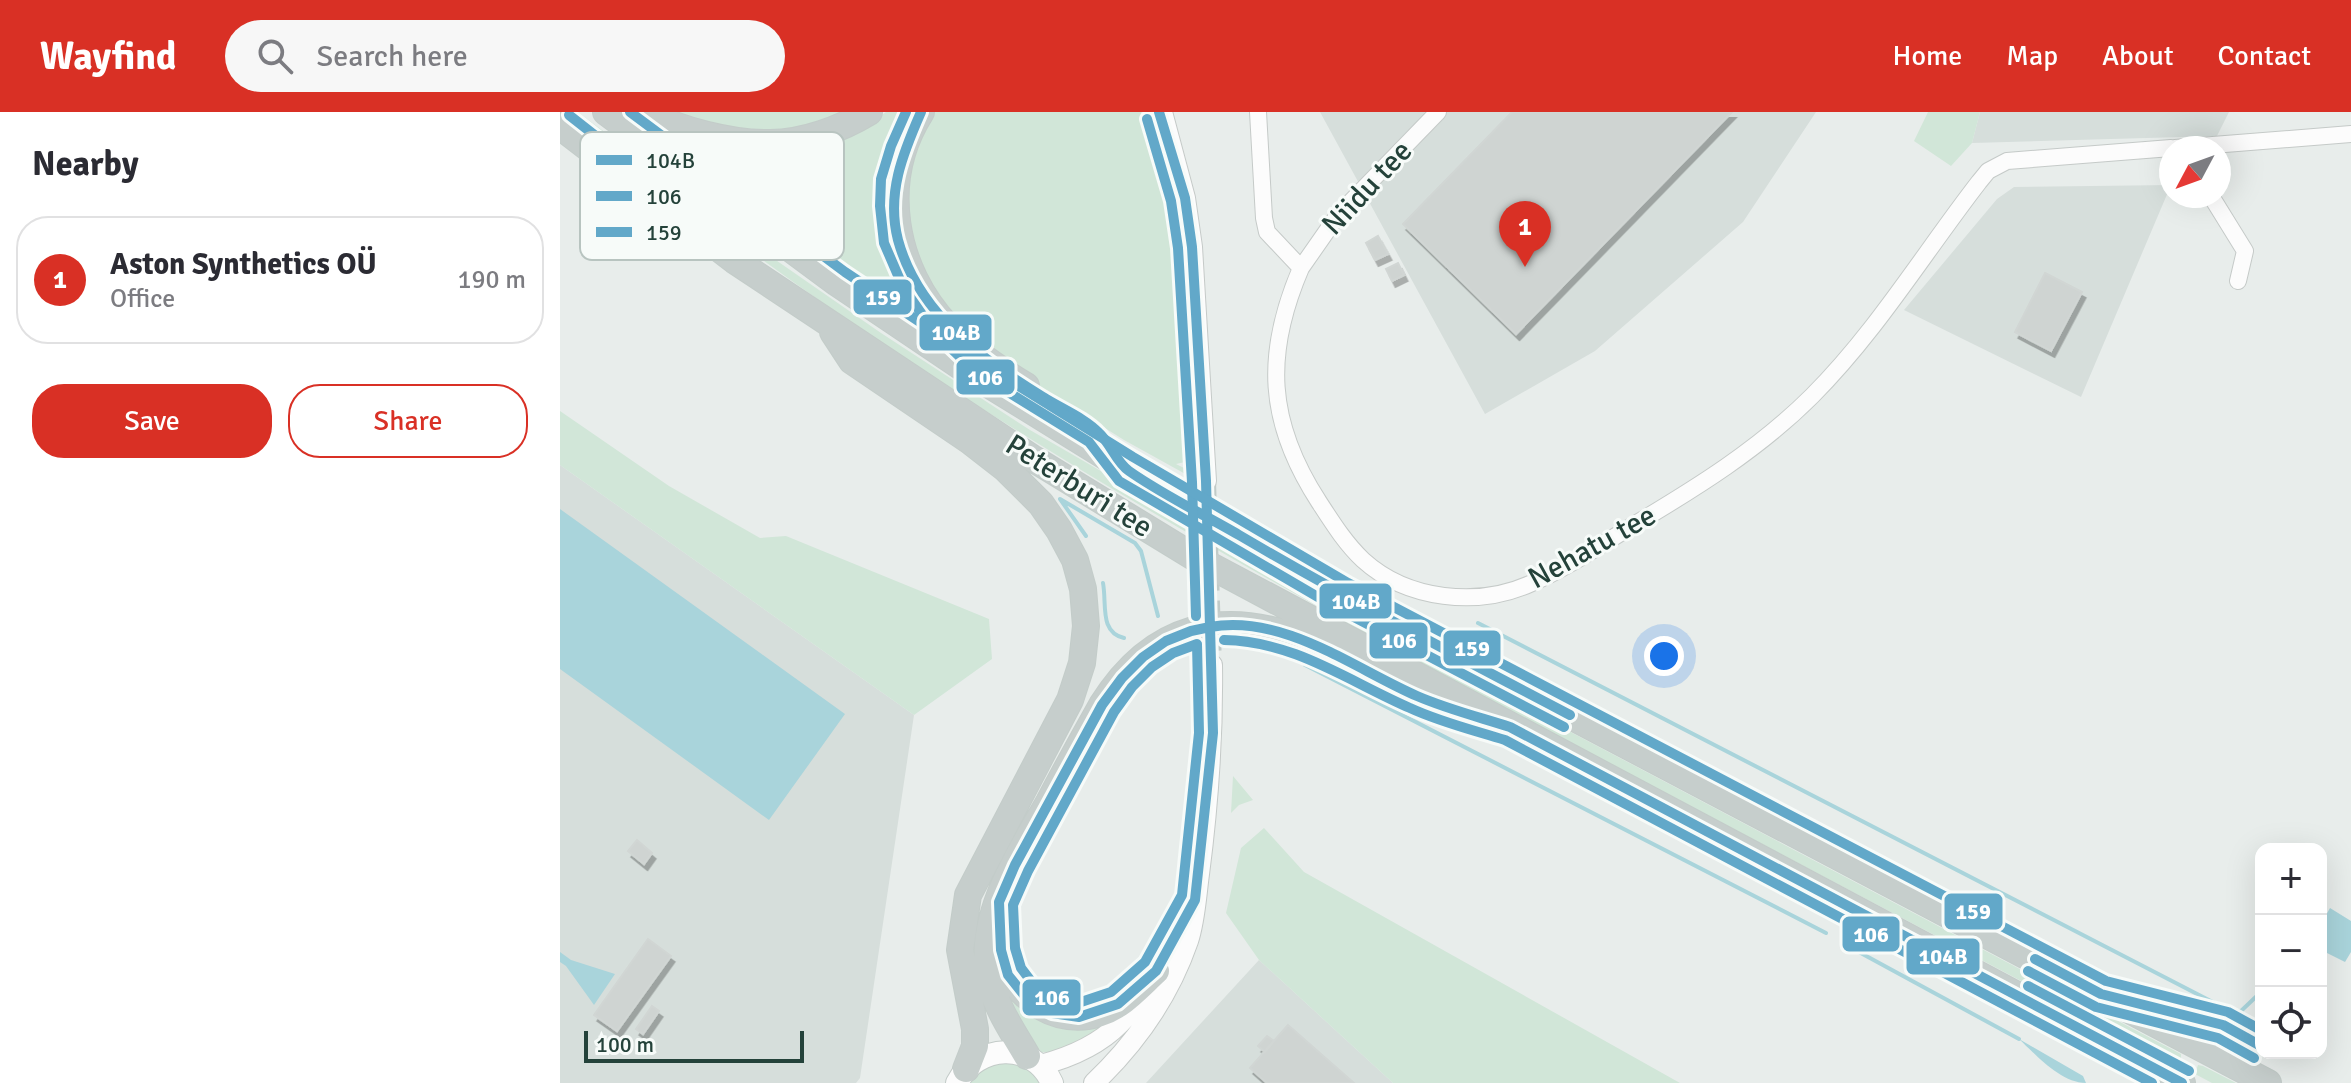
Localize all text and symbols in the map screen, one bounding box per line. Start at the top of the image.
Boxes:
search box [225,20,785,92]
text: Wayfind [40,33,177,80]
icon: search [253,34,297,78]
text: Search here [317,38,468,75]
text: Home [1893,39,1962,73]
text: Map [2006,39,2058,73]
text: About [2102,39,2174,73]
text: Contact [2218,39,2311,73]
legend [580,132,844,260]
street label: Niidu tee [1314,133,1420,243]
north arrow [2159,136,2231,208]
text: Nearby [32,143,139,185]
text: 104B [646,147,695,174]
text: 106 [646,183,682,210]
pin: 1 [1499,201,1551,267]
text: 159 [646,219,682,246]
text: Aston Synthetics OÜ [110,246,377,283]
text: 1 [53,264,67,296]
text: 190 m [457,264,526,296]
line badge: 159 [852,278,913,316]
text: Office [110,283,175,315]
text: 159 [865,284,901,311]
line badge: 104B [918,313,993,352]
text: 104B [931,319,981,346]
line badge: 106 [955,358,1016,396]
text: 106 [967,364,1003,391]
button: Save [32,384,272,458]
button: Share [288,384,528,458]
street label: Peterburi tee [999,426,1159,546]
street label: Nehatu tee [1522,497,1662,597]
line badge: 104B [1318,582,1393,620]
text: 104B [1331,588,1381,615]
line badge: 106 [1368,621,1429,660]
text: 106 [1381,627,1417,654]
line badge: 159 [1442,629,1502,667]
text: 159 [1454,635,1490,662]
your location [1644,636,1684,676]
map controls [2255,843,2327,1059]
button: + [2255,843,2327,915]
line badge: 159 [1943,892,2004,931]
text: 159 [1955,898,1991,925]
line badge: 106 [1841,915,1901,953]
button: − [2255,915,2327,987]
text: 106 [1853,921,1889,948]
line badge: 104B [1905,937,1981,976]
text: 104B [1918,943,1968,970]
line badge: 106 [1021,978,1082,1017]
text: 106 [1034,984,1070,1011]
button: locate [2255,987,2327,1059]
scale bar [584,1027,804,1063]
text: 100 m [596,1031,654,1058]

